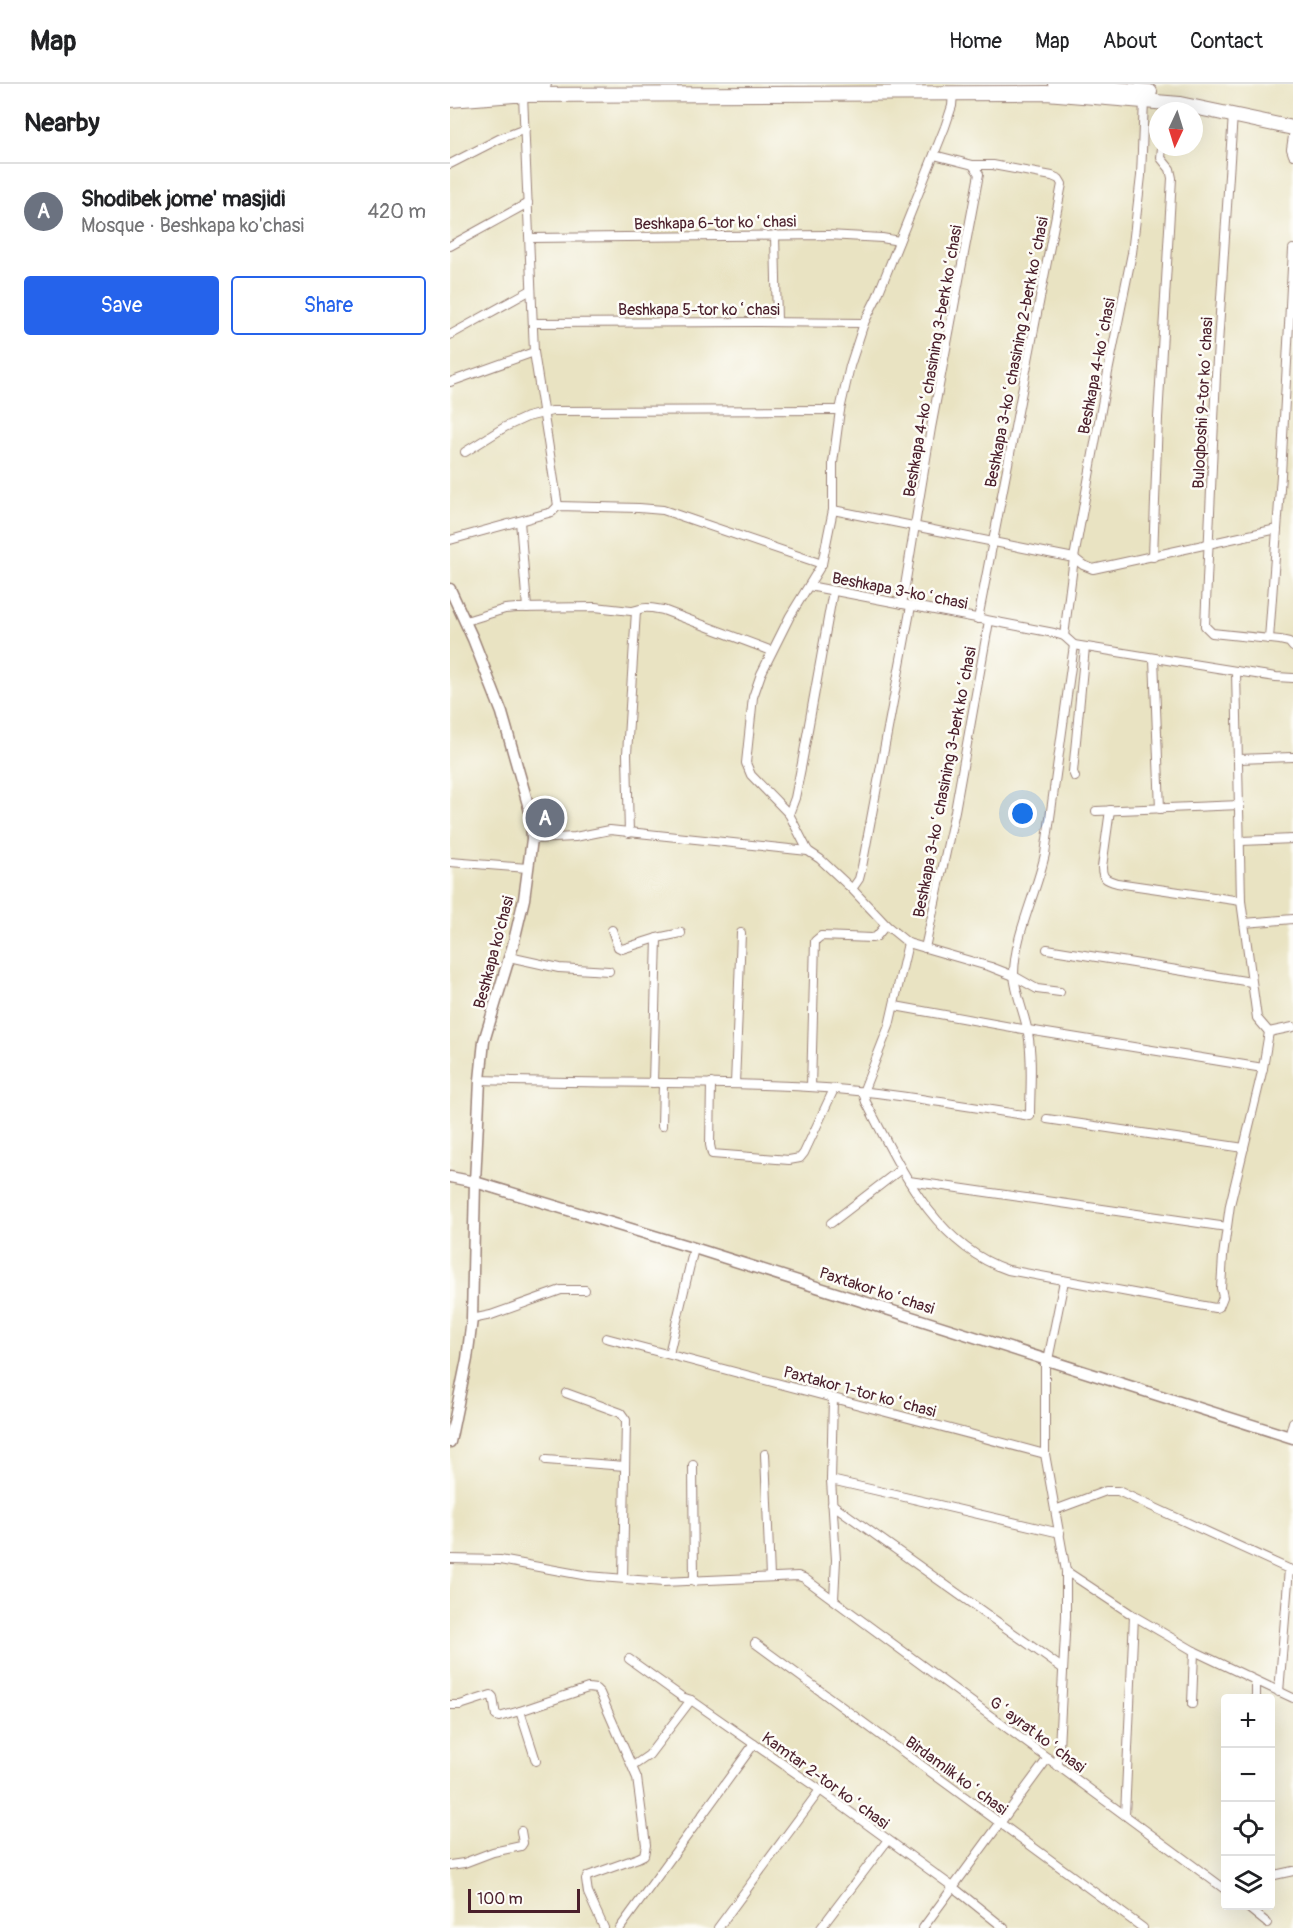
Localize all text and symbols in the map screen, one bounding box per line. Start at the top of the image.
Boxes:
text: Map [30,24,76,59]
text: Home [949,28,1002,55]
text: Map [1035,28,1070,55]
text: About [1103,28,1157,55]
text: Contact [1190,28,1263,55]
north arrow [1149,102,1203,156]
text: Nearby [24,107,100,139]
text: Shodibek jome' masjidi [81,185,285,213]
text: A [37,199,50,224]
text: 420 m [367,199,426,224]
street label: Beshkapa 6-tor koʻchasi [634,212,797,234]
text: Mosque · Beshkapa ko'chasi [81,213,304,238]
street label: Beshkapa 3-koʻchasining 2-berk koʻchasi [981,215,1053,489]
street label: Beshkapa 4-koʻchasining 3-berk koʻchasi [899,224,967,499]
button: Save [24,276,219,335]
button: Share [231,276,426,335]
street label: Beshkapa 4-koʻchasi [1074,296,1120,436]
street label: Beshkapa 5-tor koʻchasi [618,300,780,320]
street label: Buloqboshi 9-tor koʻchasi [1189,317,1217,489]
street label: Beshkapa 3-koʻchasi [830,568,970,614]
street label: Beshkapa 3-koʻchasining 3-berk koʻchasi [909,645,981,919]
pin: A [526,796,565,840]
your location [1008,799,1037,828]
street label: Beshkapa ko'chasi [469,894,519,1011]
street label: Paxtakor koʻchasi [817,1263,937,1319]
street label: Paxtakor 1-tor koʻchasi [781,1362,938,1422]
street label: Gʻayrat koʻchasi [985,1692,1089,1777]
map controls [1221,1694,1275,1910]
button: + [1221,1694,1275,1748]
street label: Kamtar 2-tor koʻchasi [758,1728,893,1834]
street label: Birdamlik koʻchasi [901,1732,1012,1820]
button: − [1221,1748,1275,1802]
button: locate [1221,1802,1275,1856]
button: layers [1221,1856,1275,1910]
scale bar [468,1886,580,1914]
text: 100 m [477,1889,523,1909]

